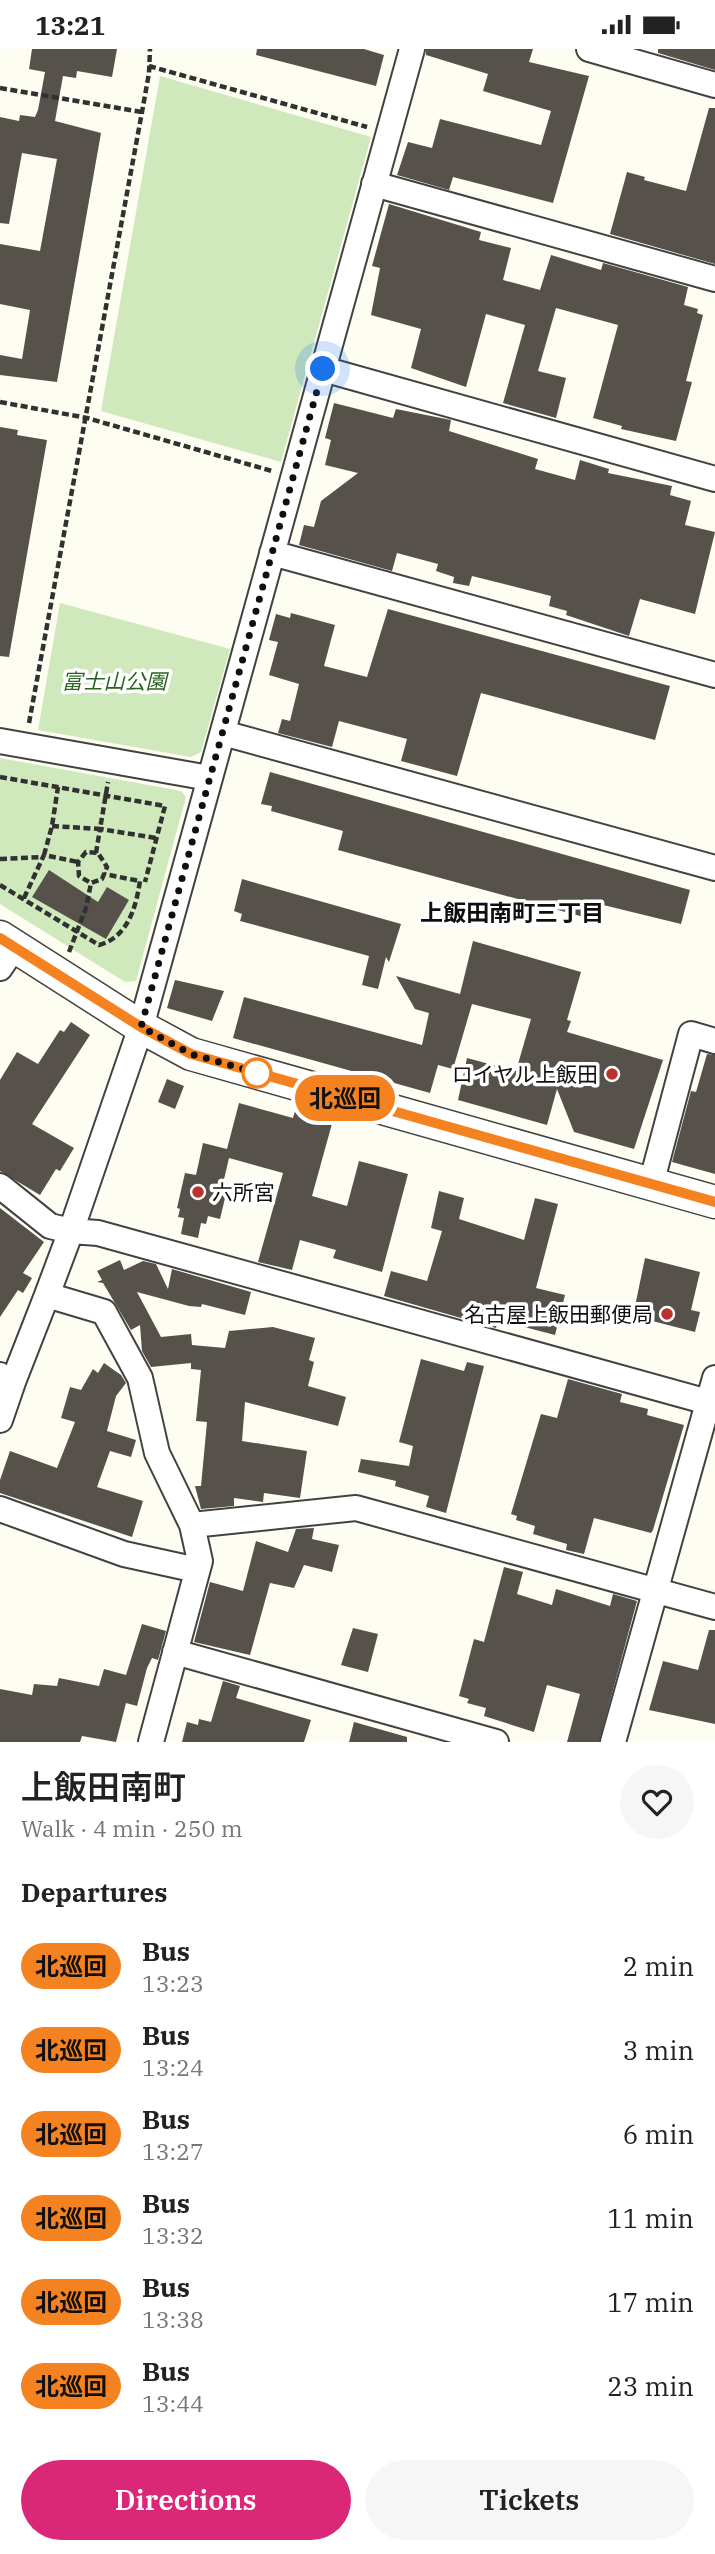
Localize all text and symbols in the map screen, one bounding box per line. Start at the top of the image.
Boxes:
text: 13:21 [35,8,105,42]
your location [305,351,340,386]
park label: 富士山公園 [62,667,169,695]
district label: 上飯田南町三丁目 [420,897,604,927]
unlabelled marker [242,1058,272,1088]
place label: ロイヤル上飯田 [452,1060,598,1088]
marker: ロイヤル上飯田 [604,1066,620,1082]
line badge: 北巡回 [305,1075,385,1121]
text: 北巡回 [309,1082,381,1114]
place label: 六所宮 [212,1178,275,1206]
marker: 六所宮 [190,1184,206,1200]
place label: 名古屋上飯田郵便局 [464,1300,653,1328]
marker: 名古屋上飯田郵便局 [659,1306,675,1322]
text: 上飯田南町 [21,1765,186,1808]
button: heart [620,1765,694,1839]
text: Walk · 4 min · 250 m [21,1813,243,1843]
text: Departures [21,1875,167,1909]
text: Bus [142,1934,190,1968]
text: 2 min [623,1949,694,1983]
text: 北巡回 [35,1950,107,1982]
text: 13:23 [142,1968,204,1998]
text: Bus [142,2018,190,2052]
text: 3 min [623,2033,694,2067]
text: 北巡回 [35,2034,107,2066]
text: 13:24 [142,2052,204,2082]
text: Bus [142,2102,190,2136]
text: 6 min [623,2117,694,2151]
text: 北巡回 [35,2118,107,2150]
text: 13:27 [142,2136,204,2166]
text: Bus [142,2186,190,2220]
text: 11 min [607,2201,694,2235]
text: 北巡回 [35,2202,107,2234]
text: 13:32 [142,2220,204,2250]
text: Bus [142,2270,190,2304]
text: 17 min [607,2285,694,2319]
text: 北巡回 [35,2286,107,2318]
text: 13:38 [142,2304,204,2334]
text: Bus [142,2354,190,2388]
text: 23 min [607,2369,694,2403]
text: 北巡回 [35,2370,107,2402]
text: 13:44 [142,2388,204,2418]
button: Directions [21,2460,351,2540]
button: Tickets [365,2460,694,2540]

